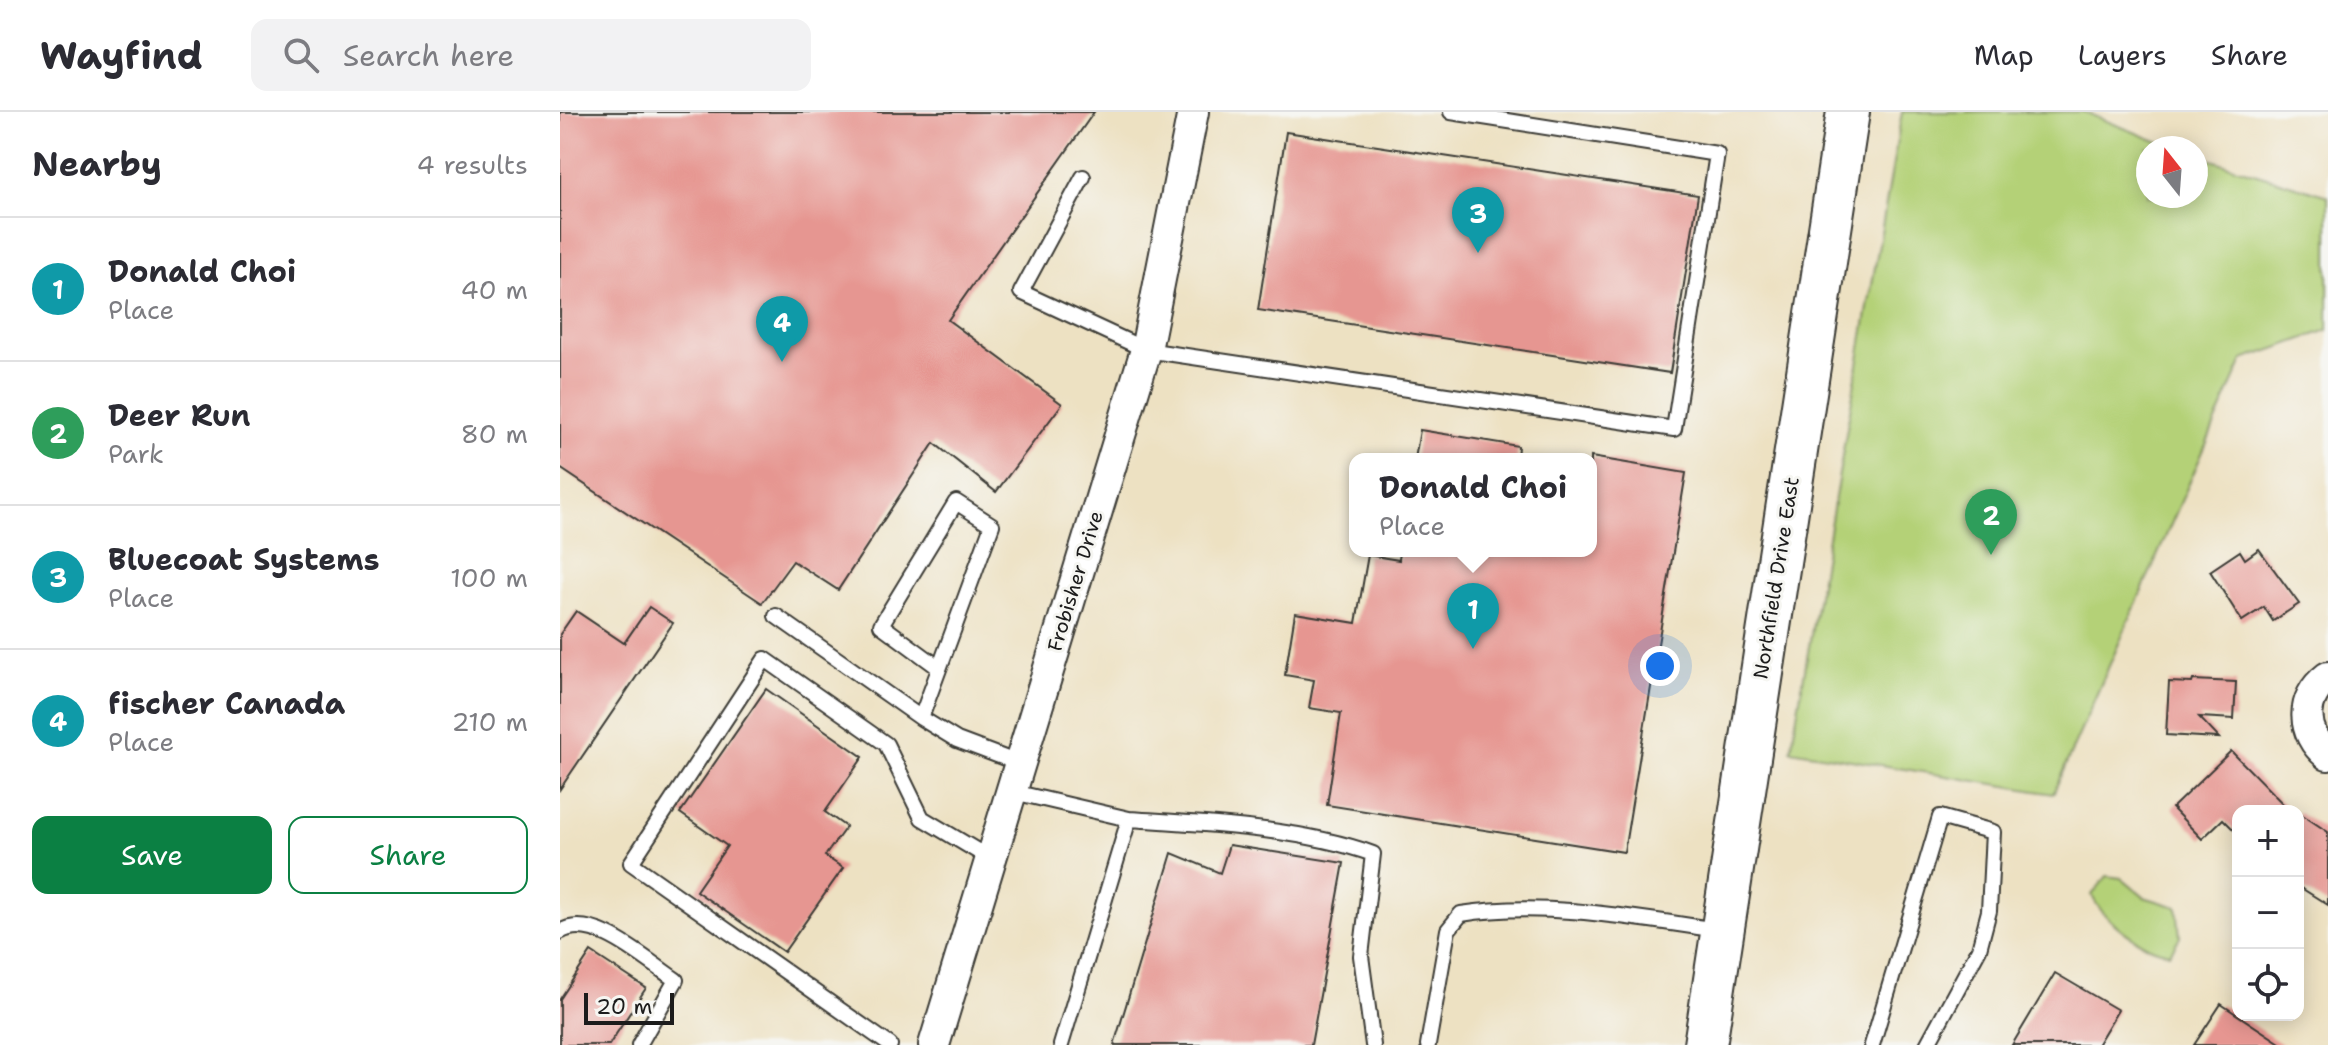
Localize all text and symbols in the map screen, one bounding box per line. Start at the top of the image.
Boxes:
search box [251,19,811,91]
text: Wayfind [40,30,203,81]
icon: search [279,33,323,77]
text: Search here [343,35,514,76]
text: Map [1974,36,2034,74]
text: Layers [2078,36,2167,74]
text: Share [2211,36,2288,74]
north arrow [2136,136,2208,208]
text: Nearby [32,141,162,187]
text: 4 results [416,147,528,182]
pin: 3 [1452,187,1504,253]
text: Donald Choi [108,251,296,292]
text: 1 [52,272,64,307]
text: 40 m [461,272,528,307]
text: Place [108,292,174,327]
pin: 4 [756,296,808,362]
text: Deer Run [108,395,250,436]
text: 2 [49,416,67,451]
text: 80 m [461,416,528,451]
text: Park [108,436,164,471]
popup [1349,453,1597,557]
text: Donald Choi [1379,467,1567,508]
street label: Northfield Drive East [1747,475,1805,681]
pin: 2 [1965,489,2017,555]
street label: Frobisher Drive [1041,508,1109,654]
text: Place [1379,508,1445,543]
text: Bluecoat Systems [108,539,380,580]
text: 3 [49,560,67,595]
text: 100 m [450,560,528,595]
text: Place [108,580,174,615]
pin: 1 [1447,583,1499,649]
your location [1640,646,1680,686]
text: fischer Canada [108,683,345,724]
text: 4 [49,704,67,739]
text: 210 m [451,704,528,739]
text: Place [108,724,174,759]
map controls [2232,805,2304,1021]
button: + [2232,805,2304,877]
button: Save [32,816,272,894]
button: Share [288,816,528,894]
button: − [2232,877,2304,949]
button: locate [2232,949,2304,1021]
scale bar [584,989,674,1025]
text: 20 m [596,992,653,1021]

